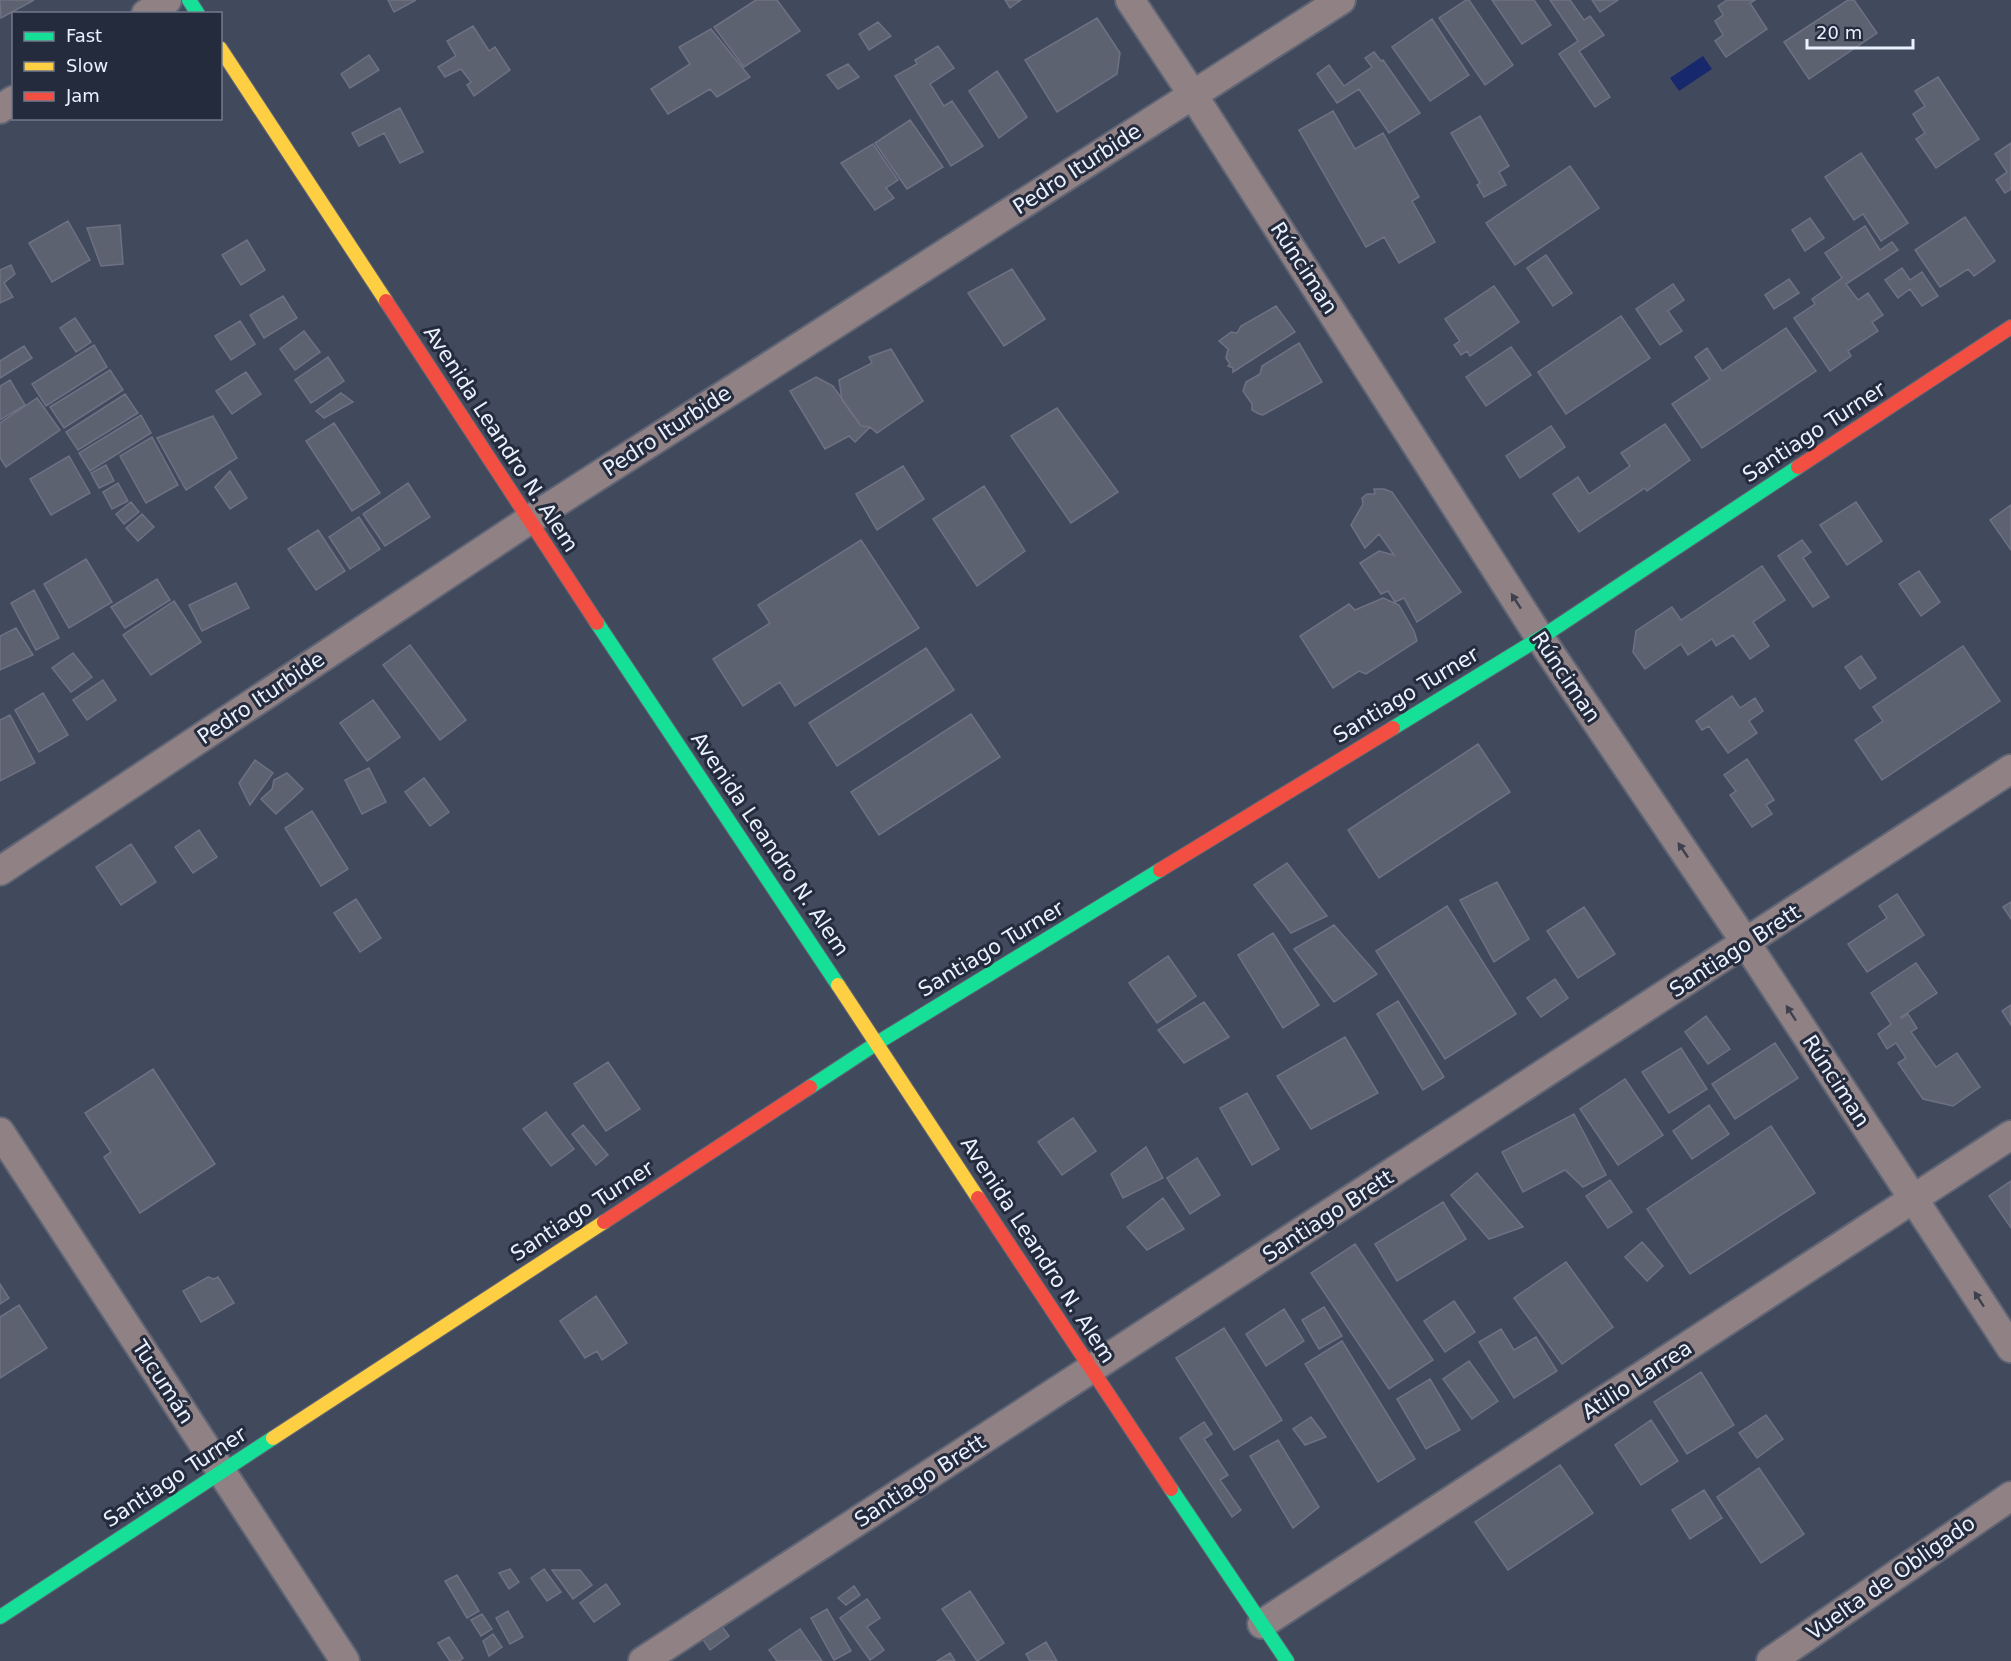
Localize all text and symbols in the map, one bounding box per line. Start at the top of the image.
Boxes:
legend [12,12,222,120]
scale bar [1807,12,1914,50]
text: 20 m [1816,22,1862,43]
text: Fast [66,25,102,46]
text: Slow [66,55,108,76]
text: Jam [65,85,100,106]
street label: Pedro Iturbide [1009,119,1145,219]
street label: Rúnciman [1266,218,1342,318]
street label: Avenida Leandro N. Alem [419,322,583,556]
street label: Santiago Turner [1738,377,1890,487]
street label: Pedro Iturbide [599,381,735,481]
one-way arrow [1511,593,1522,609]
street label: Rúnciman [1527,627,1605,727]
street label: Santiago Turner [1329,642,1483,748]
street label: Pedro Iturbide [193,647,329,749]
street label: Avenida Leandro N. Alem [686,728,854,960]
one-way arrow [1677,843,1689,859]
street label: Santiago Turner [914,896,1068,1002]
street label: Santiago Brett [1665,900,1805,1002]
one-way arrow [1786,1004,1797,1021]
street label: Rúnciman [1798,1031,1874,1131]
street label: Avenida Leandro N. Alem [956,1133,1120,1367]
street label: Santiago Turner [506,1156,658,1266]
street label: Santiago Brett [1258,1165,1398,1267]
one-way arrow [1973,1291,1985,1307]
street label: Tucumán [127,1335,199,1428]
street label: Atilio Larrea [1578,1336,1696,1424]
street label: Santiago Turner [99,1422,251,1532]
street label: Santiago Brett [850,1430,990,1532]
street label: Vuelta de Obligado [1802,1511,1980,1645]

